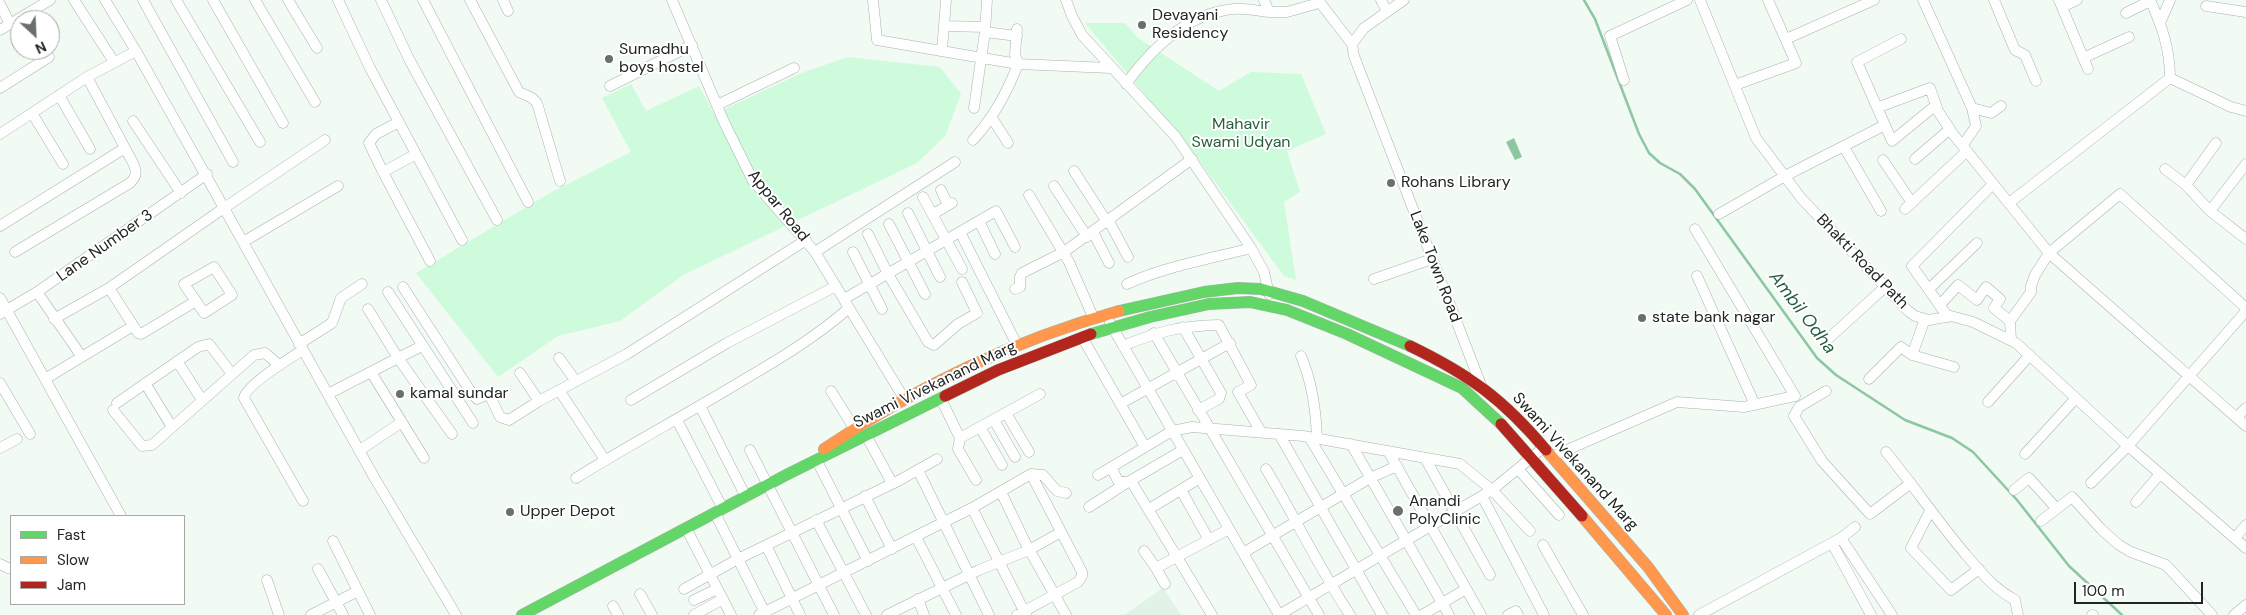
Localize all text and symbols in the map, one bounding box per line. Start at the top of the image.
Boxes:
place label: Devayani Residency [1152,6,1228,44]
north arrow [10,10,60,60]
marker: Devayani Residency [1136,19,1148,31]
text: N [32,37,49,58]
place label: Sumadhu boys hostel [619,40,704,78]
marker: Sumadhu boys hostel [603,53,615,65]
park label: Mahavir Swami Udyan [1191,115,1291,153]
street label: Appar Road [743,166,813,246]
place label: Rohans Library [1401,173,1511,193]
marker: Rohans Library [1385,177,1397,189]
street label: Lane Number 3 [53,206,157,286]
street label: Lake Town Road [1405,209,1465,325]
street label: Bhakti Road Path [1812,211,1912,313]
water label: Ambil Odha [1764,267,1840,359]
place label: state bank nagar [1652,308,1775,328]
marker: state bank nagar [1636,312,1648,324]
street label: Swami Vivekanand Marg [850,337,1020,433]
place label: kamal sundar [410,384,509,404]
marker: kamal sundar [394,388,406,400]
street label: Swami Vivekanand Marg [1508,389,1642,535]
place label: Anandi PolyClinic [1409,492,1481,530]
place label: Upper Depot [520,502,615,522]
marker: Anandi PolyClinic [1391,504,1405,518]
marker: Upper Depot [504,506,516,518]
legend [10,515,185,605]
text: Fast [57,525,86,545]
text: Slow [57,550,89,570]
scale bar [2076,572,2205,604]
text: Jam [57,575,86,595]
text: 100 m [2082,581,2125,601]

